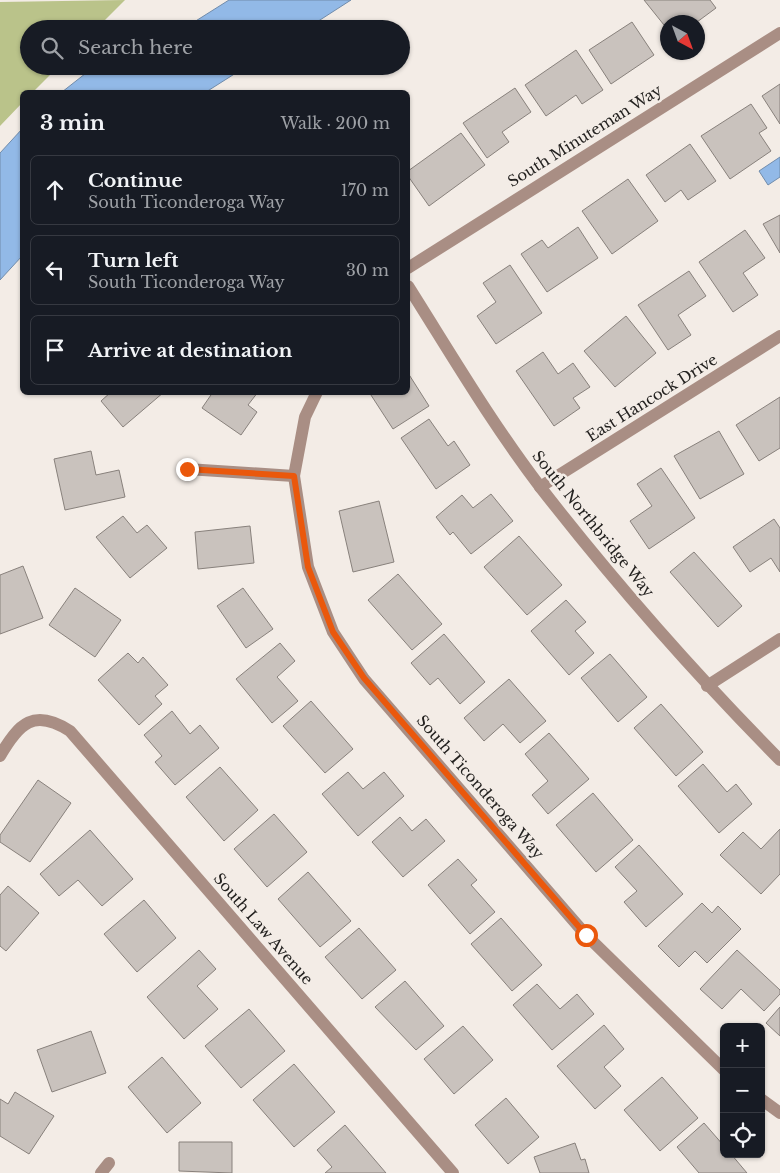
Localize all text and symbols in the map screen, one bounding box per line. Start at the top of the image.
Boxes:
north arrow [660,15,705,60]
search box [20,20,410,75]
icon: search [38,34,66,62]
text: Search here [78,36,193,59]
street label: South Minuteman Way [504,80,666,191]
text: 3 min [40,110,105,136]
text: Walk · 200 m [281,113,390,133]
text: Continue [88,169,183,192]
icon: ahead [41,176,69,204]
text: 170 m [341,180,389,200]
text: South Ticonderoga Way [88,192,285,212]
text: Turn left [88,249,179,272]
icon: left [41,256,69,284]
text: 30 m [346,260,389,280]
text: South Ticonderoga Way [88,272,285,292]
icon: arrive [41,336,69,364]
text: Arrive at destination [88,339,292,362]
street label: East Hancock Drive [583,350,721,446]
street label: South Northbridge Way [528,447,659,601]
route end [176,458,199,481]
street label: South Ticonderoga Way [413,711,548,863]
street label: South Law Avenue [210,869,317,988]
route start [575,924,598,947]
map controls [720,1023,765,1158]
button: + [720,1023,765,1068]
button: − [720,1068,765,1113]
button: locate [720,1113,765,1158]

